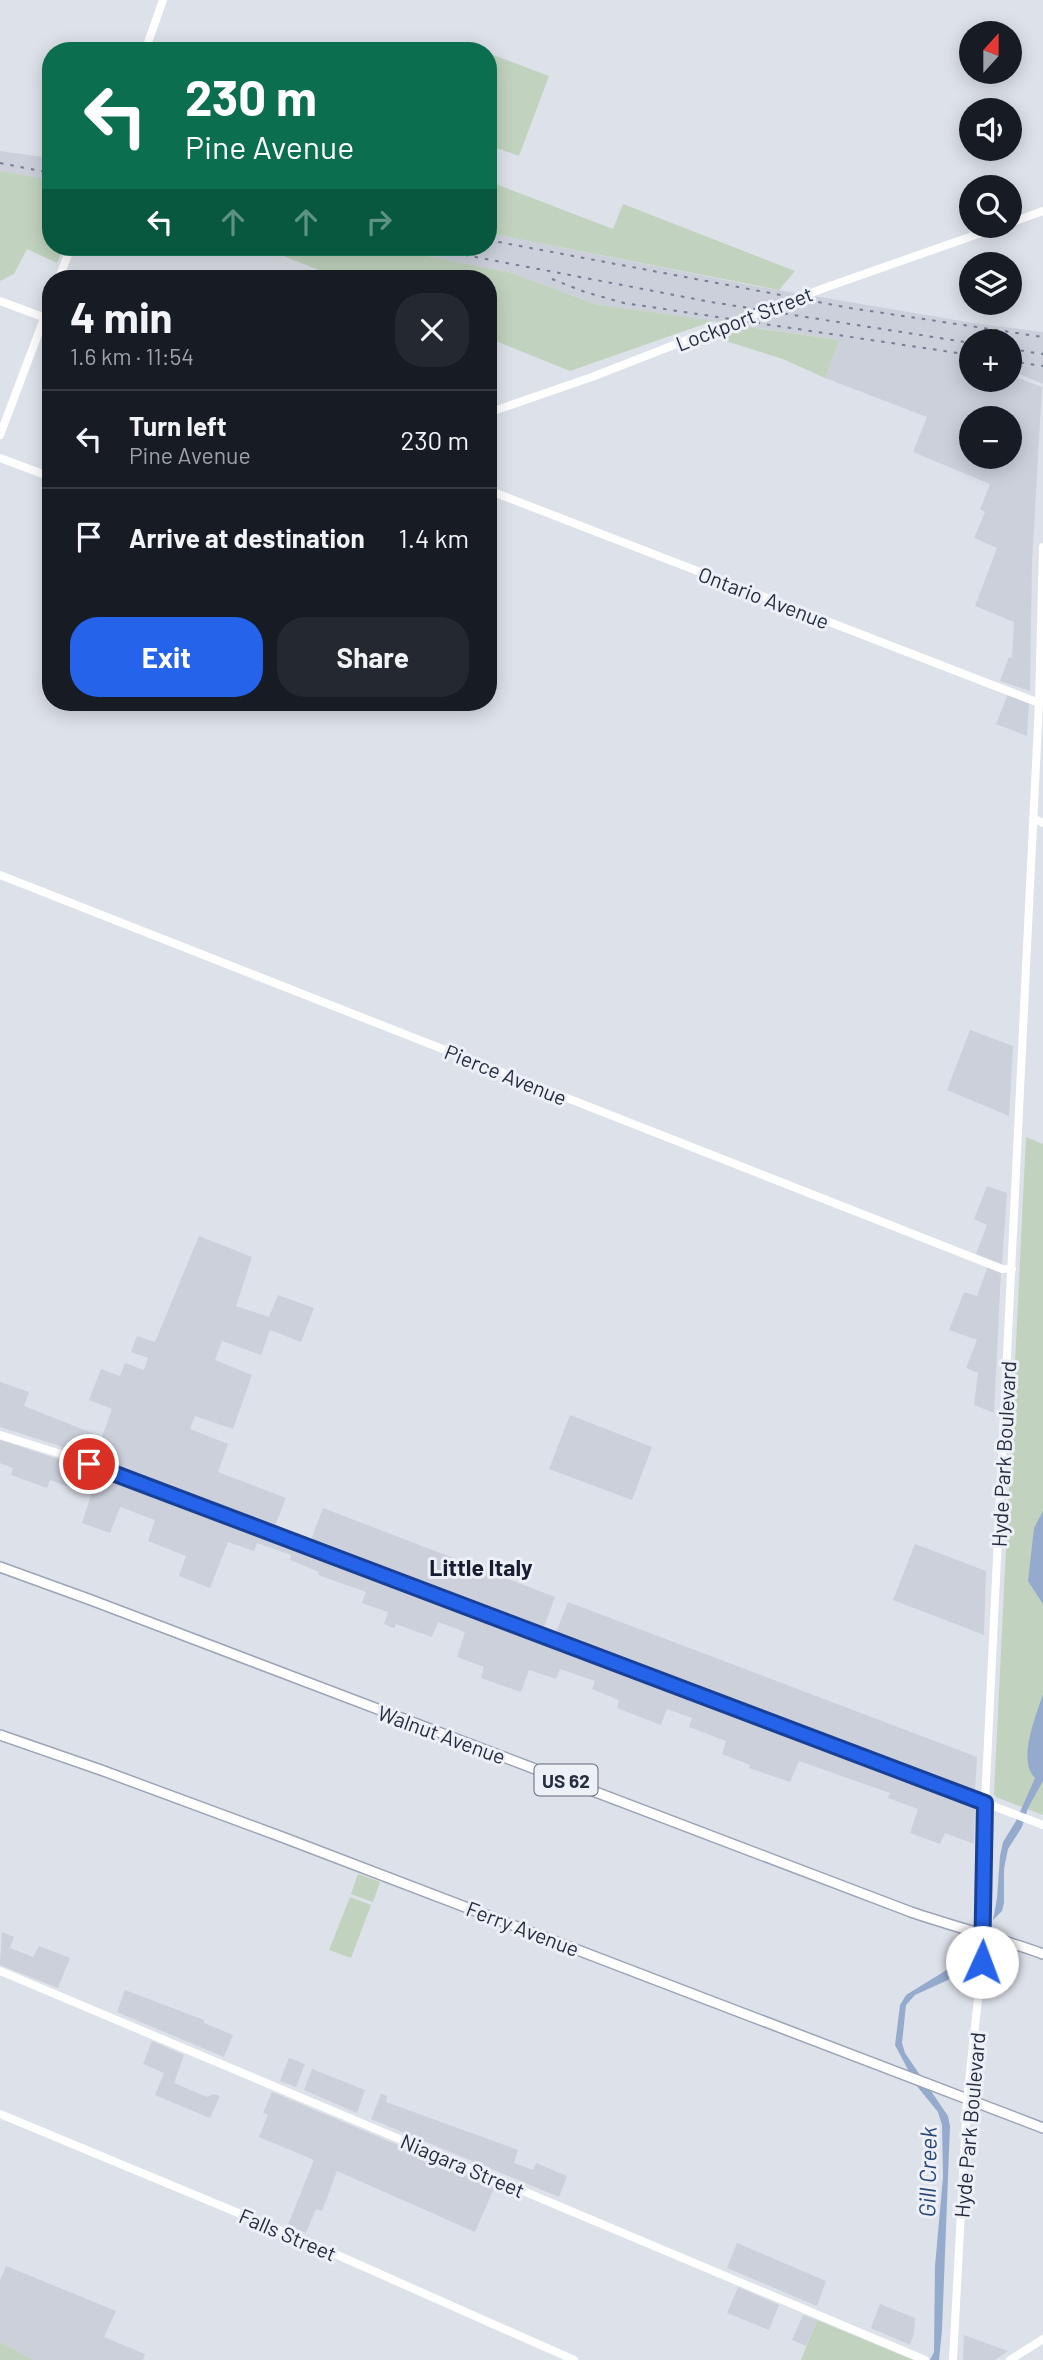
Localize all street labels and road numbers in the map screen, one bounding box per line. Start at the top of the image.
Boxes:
street label: Lockport Street [672,280,816,356]
street label: Ontario Avenue [695,561,833,633]
street label: Pierce Avenue [441,1038,571,1110]
street label: Hyde Park Boulevard [986,1360,1020,1548]
street label: Walnut Avenue [375,1699,509,1769]
road number: US 62 [534,1764,598,1796]
street label: Ferry Avenue [463,1895,583,1961]
street label: Hyde Park Boulevard [948,2031,990,2219]
street label: Niagara Street [397,2128,529,2202]
street label: Falls Street [236,2202,340,2266]

